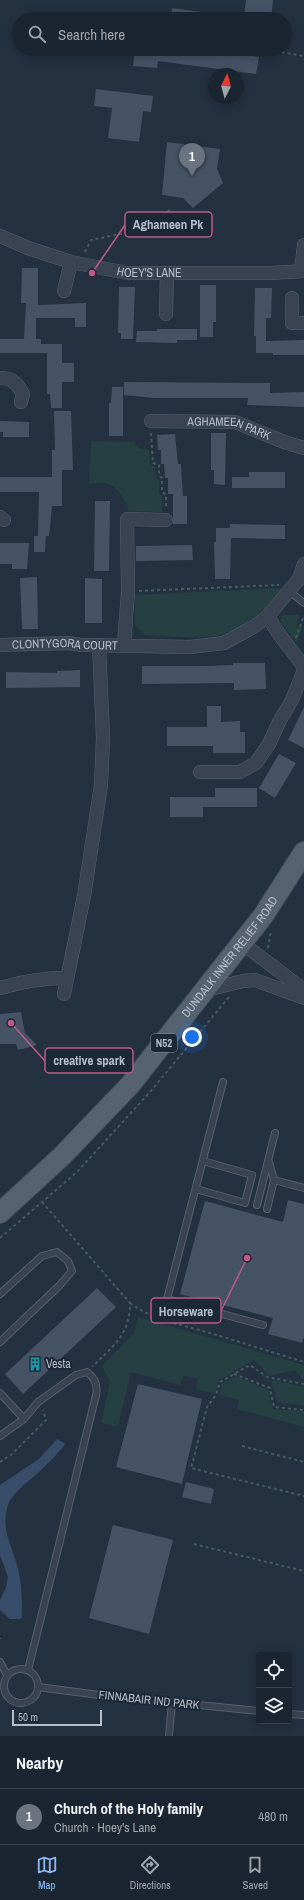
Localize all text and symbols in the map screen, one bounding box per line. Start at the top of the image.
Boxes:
search box [12,12,292,56]
icon: search [26,23,48,45]
text: Search here [58,24,125,45]
north arrow [208,68,244,104]
pin: 1 [179,143,205,176]
callout: Aghameen Pk [125,212,212,237]
text: Aghameen Pk [133,216,203,233]
street label: HOEY'S LANE [115,263,182,281]
street label: AGHAMEEN PARK [186,413,273,444]
street label: CLONTYGORA COURT [12,635,118,654]
street label: DUNDALK INNER RELIEF ROAD [178,893,282,1021]
your location [182,1027,202,1047]
road number: N52 [151,1034,177,1052]
callout: creative spark [45,1048,133,1073]
text: creative spark [53,1052,125,1069]
callout: Horseware [151,1298,221,1323]
text: Horseware [159,1303,213,1320]
building icon: Vesta [27,1356,43,1372]
place label: Vesta [46,1356,71,1372]
map controls [256,1652,292,1724]
button: locate [256,1652,292,1688]
street label: FINNABAIR IND PARK [98,1687,200,1713]
button: layers [256,1688,292,1724]
scale bar [12,1708,102,1727]
text: 50 m [18,1710,38,1724]
text: Nearby [16,1751,63,1774]
text: Church of the Holy family [54,1798,203,1819]
text: 1 [26,1808,32,1825]
text: 480 m [258,1808,288,1825]
text: Church · Hoey's Lane [54,1819,156,1836]
tab: Map [36,1854,58,1892]
tab: Directions [130,1854,171,1892]
tab: Saved [243,1854,268,1892]

